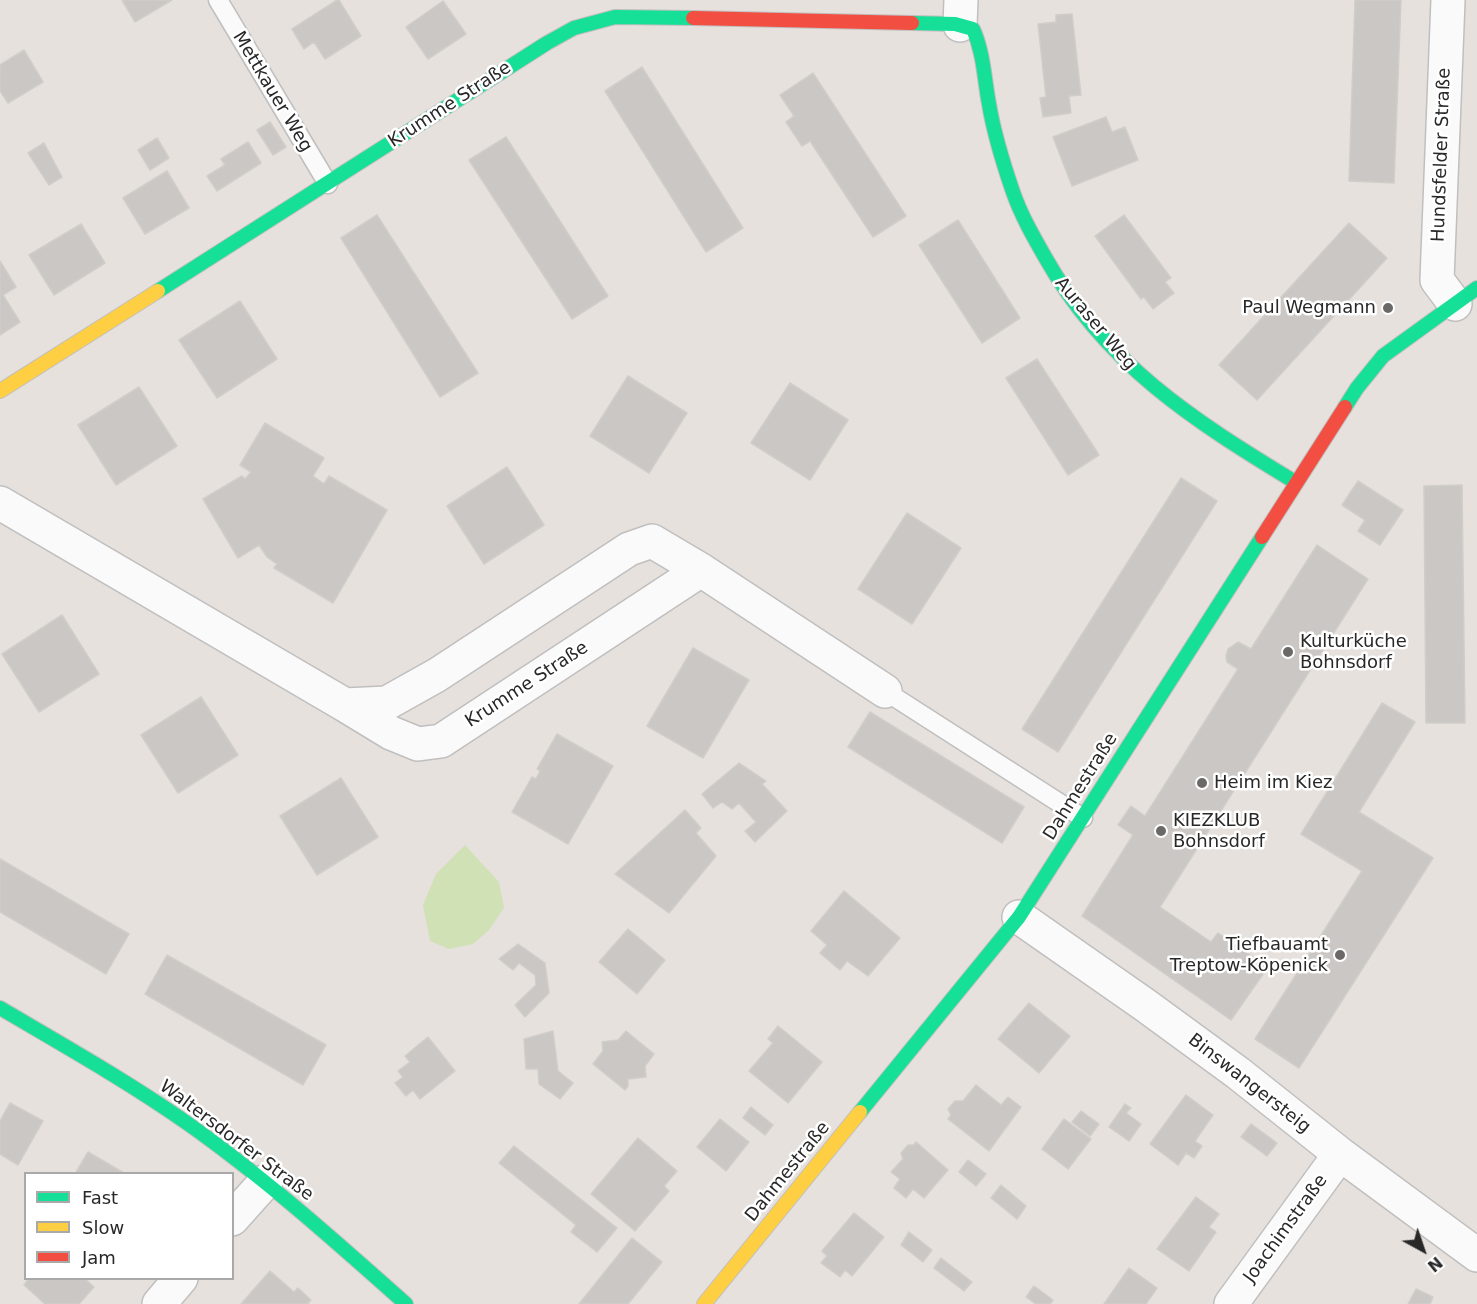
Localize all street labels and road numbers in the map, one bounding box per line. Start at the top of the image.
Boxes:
street label: Mettkauer Weg [228,28,316,156]
street label: Krumme Straße [385,57,515,153]
street label: Hundsfelder Straße [1428,67,1456,243]
street label: Auraser Weg [1050,273,1140,375]
street label: Krumme Straße [462,637,592,733]
street label: Dahmestraße [1039,729,1123,845]
street label: Binswangersteig [1184,1030,1314,1138]
street label: Waltersdorfer Straße [155,1076,317,1206]
street label: Dahmestraße [741,1118,835,1226]
street label: Joachimstraße [1240,1171,1332,1287]

